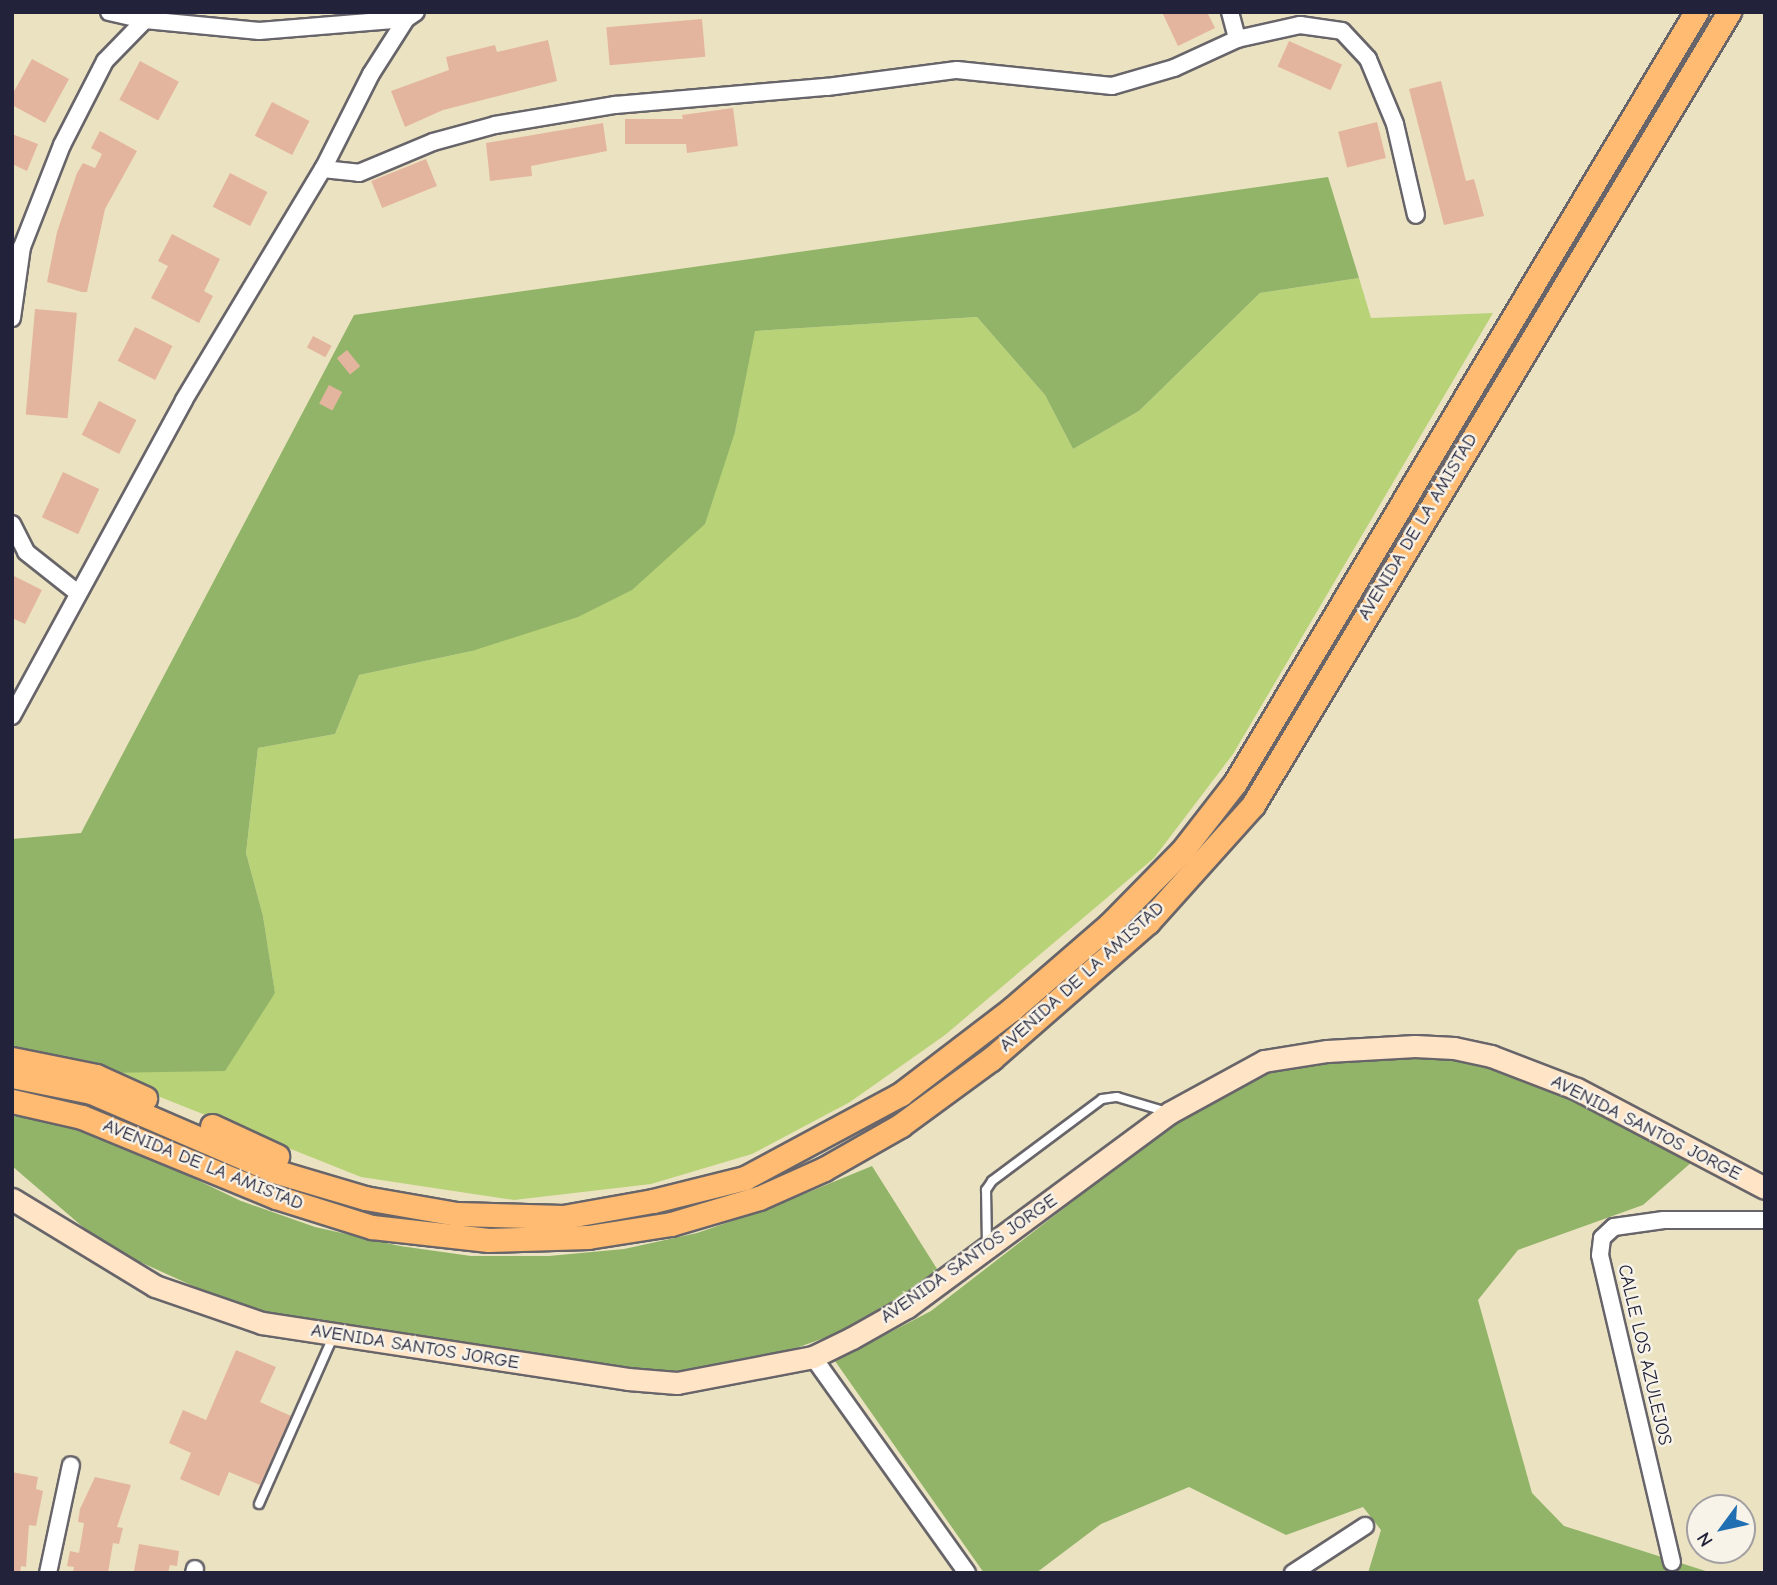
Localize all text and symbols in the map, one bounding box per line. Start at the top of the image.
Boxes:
street label: AVENIDA DE LA AMISTAD [1353,429,1483,625]
street label: AVENIDA DE LA AMISTAD [995,897,1169,1057]
street label: AVENIDA SANTOS JORGE [1547,1070,1745,1186]
street label: AVENIDA DE LA AMISTAD [100,1114,306,1216]
street label: AVENIDA SANTOS JORGE [876,1189,1062,1329]
street label: CALLE LOS AZULEJOS [1612,1262,1676,1448]
street label: AVENIDA SANTOS JORGE [309,1319,521,1375]
north arrow [1686,1494,1756,1564]
text: N [1692,1528,1718,1551]

